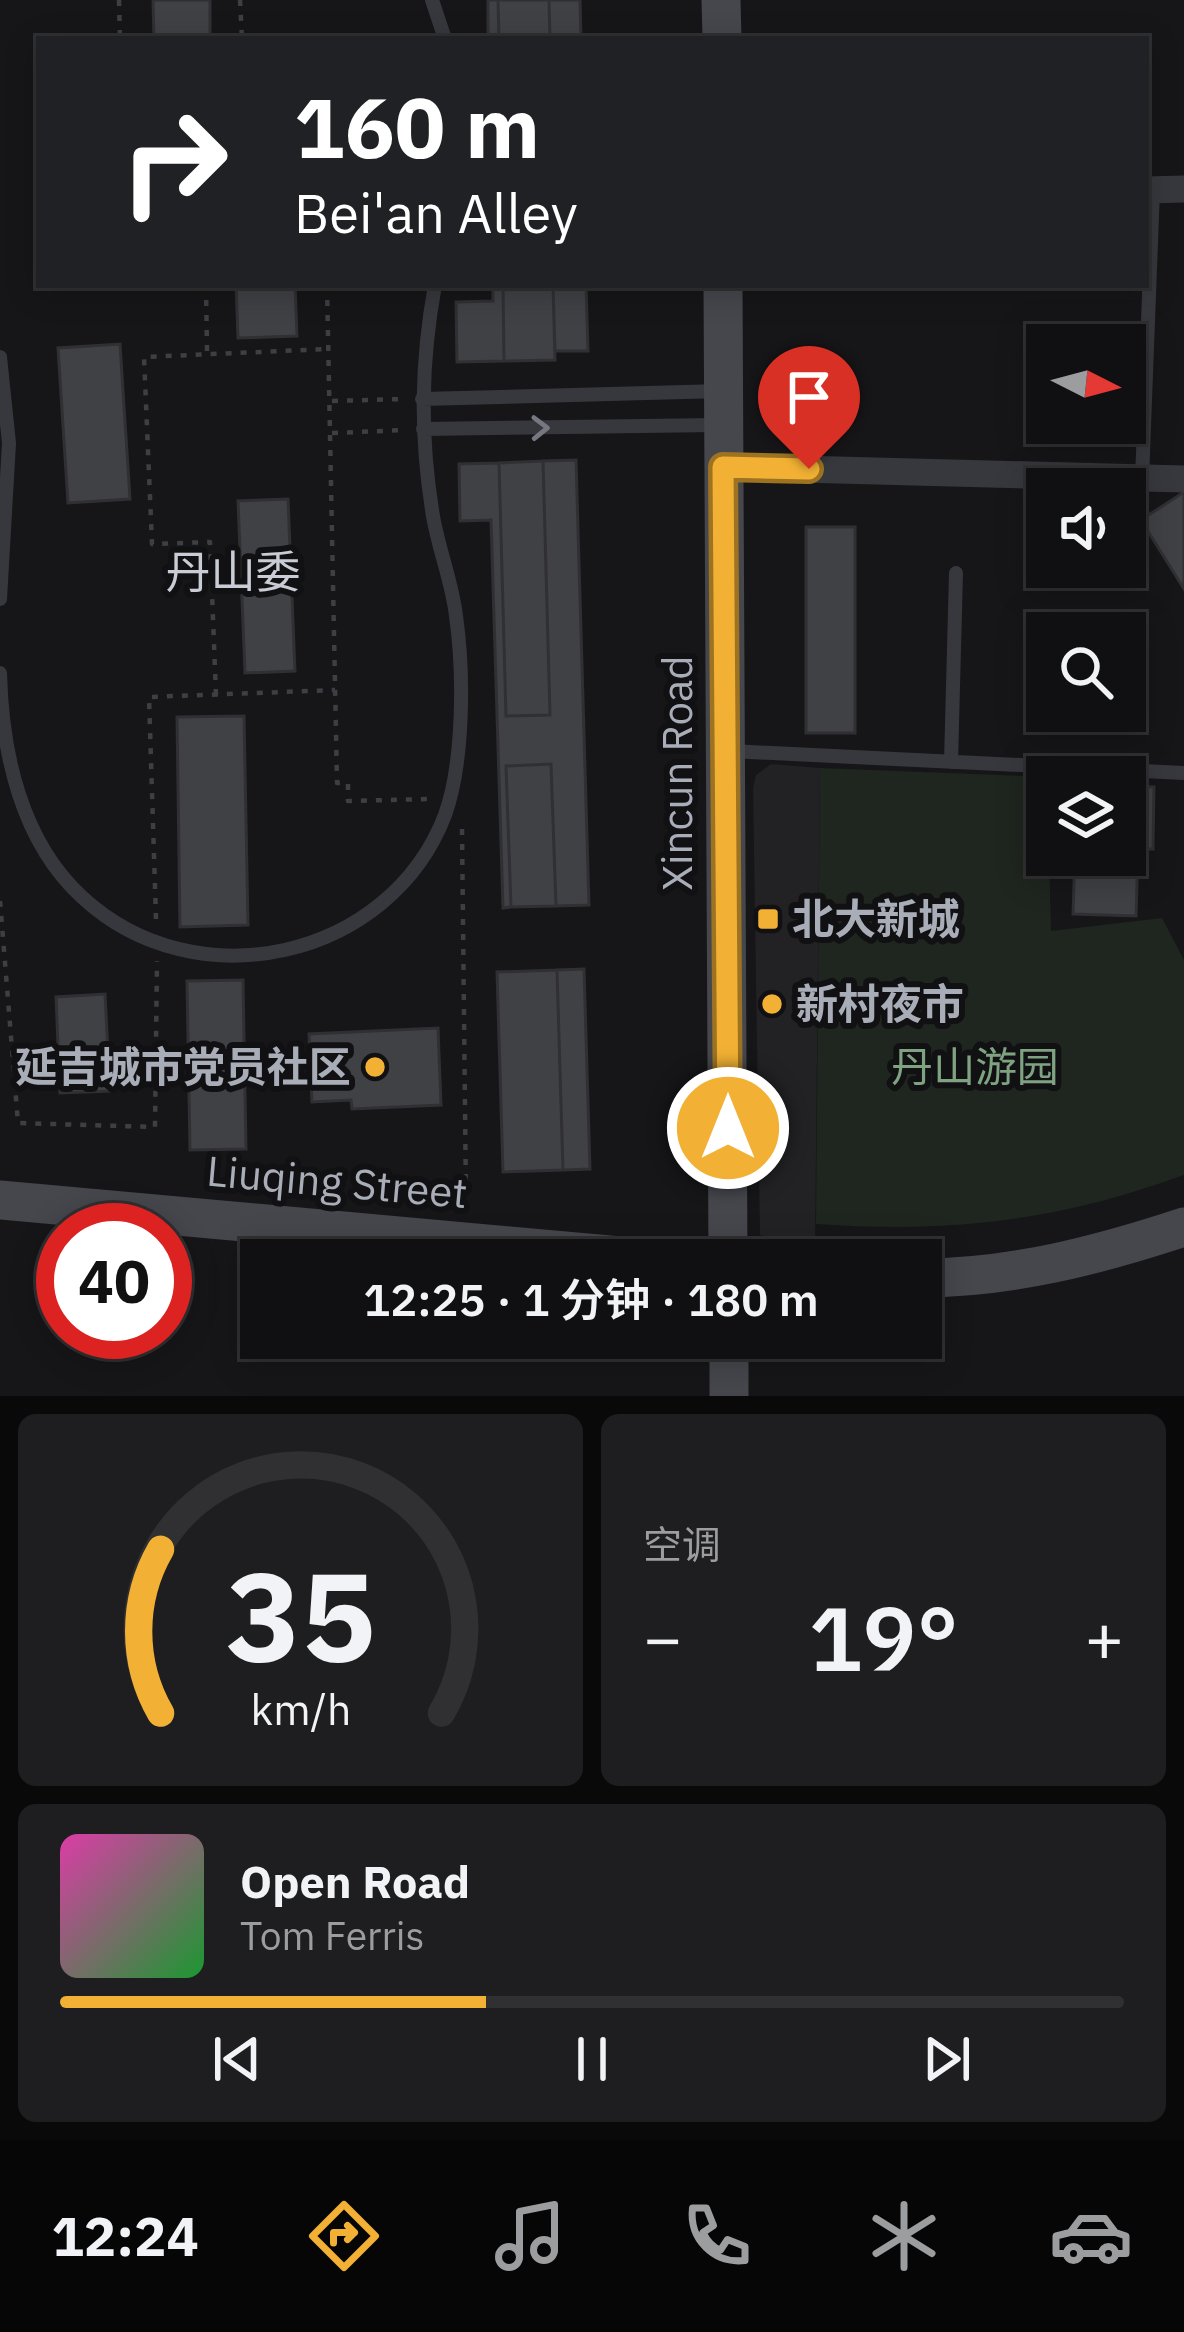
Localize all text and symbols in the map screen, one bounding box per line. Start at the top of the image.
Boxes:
text: 160 m [294,72,540,181]
icon: right [96,84,252,240]
text: Bei'an Alley [294,178,578,248]
north arrow [1026,324,1146,444]
map controls [1026,324,1146,876]
pin [758,346,860,469]
icon: arrive [776,364,842,430]
one-way arrow [531,415,550,441]
button: sound [1026,468,1146,588]
district label: 丹山委 [165,542,301,600]
button: search [1026,612,1146,732]
street label: Xincun Road [649,655,704,891]
button: layers [1026,756,1146,876]
place label: 北大新城 [792,891,960,946]
marker: 北大新城 [755,906,781,932]
place label: 新村夜市 [796,976,964,1031]
marker: 新村夜市 [759,991,785,1017]
place label: 延吉城市党员社区 [15,1039,351,1094]
park label: 丹山游园 [891,1039,1059,1094]
marker: 延吉城市党员社区 [362,1054,388,1080]
position arrow [665,1065,791,1191]
street label: Liuqing Street [204,1143,470,1220]
speed limit sign: 40 [36,1203,192,1359]
text: 12:25 · 1 分钟 · 180 m [363,1270,819,1328]
text: 空调 [643,1519,721,1570]
text: 35 [226,1534,375,1696]
text: 19° [808,1579,959,1696]
text: − [643,1594,683,1680]
text: + [1084,1594,1124,1680]
text: km/h [250,1681,351,1737]
text: Open Road [240,1852,470,1910]
text: Tom Ferris [240,1910,424,1961]
icon: previous [204,2026,270,2092]
icon: pause [559,2026,625,2092]
icon: next [914,2026,980,2092]
icon: directions [302,2194,386,2278]
icon: music [488,2194,572,2278]
icon: phone [675,2194,759,2278]
icon: climate [862,2194,946,2278]
icon: car [1049,2194,1133,2278]
text: 12:24 [51,2201,199,2271]

